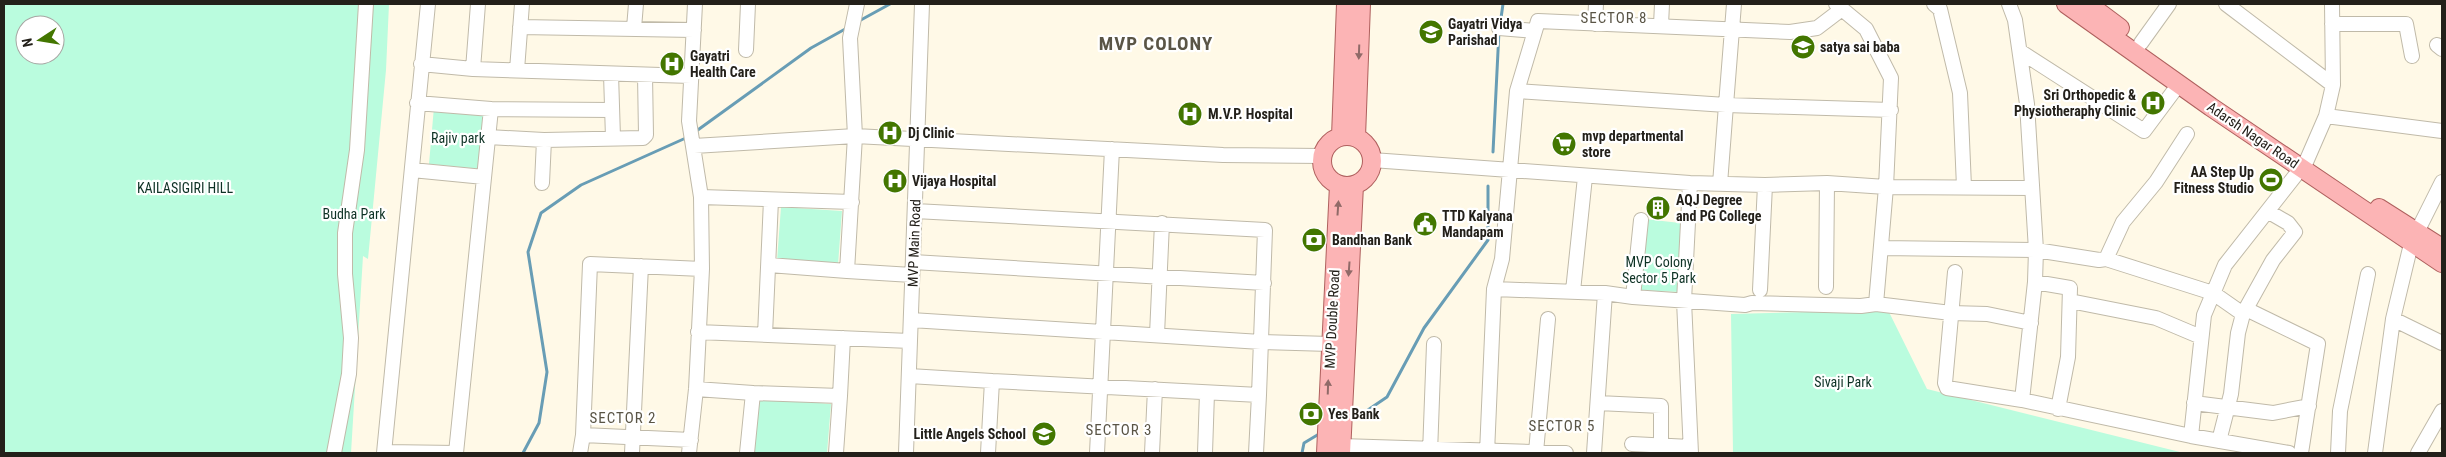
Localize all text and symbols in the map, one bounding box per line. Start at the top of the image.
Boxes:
district label: SECTOR 8 [1581,9,1647,27]
north arrow [15,15,65,65]
place label: Gayatri Vidya Parishad [1448,16,1523,48]
school or university icon: Gayatri Vidya Parishad [1418,19,1444,45]
district label: MVP COLONY [1099,32,1213,55]
school or university icon: satya sai baba [1790,34,1816,60]
text: N [19,37,36,49]
place label: satya sai baba [1820,39,1900,55]
one-way arrow [1355,45,1363,61]
place label: Gayatri Health Care [690,48,756,80]
hospital icon: Gayatri Health Care [659,51,685,77]
place label: Sri Orthopedic & Physiotheraphy Clinic [2014,87,2137,119]
hospital icon: Sri Orthopedic & Physiotheraphy Clinic [2140,90,2166,116]
street label: Adarsh Nagar Road [2204,98,2302,172]
hospital icon: M.V.P. Hospital [1177,101,1203,127]
place label: M.V.P. Hospital [1208,106,1293,122]
hospital icon: Dj Clinic [877,120,903,146]
place label: Dj Clinic [908,125,955,141]
place label: mvp departmental store [1582,128,1684,160]
park label: Rajiv park [431,130,486,146]
supermarket icon: mvp departmental store [1551,131,1577,157]
place label: AA Step Up Fitness Studio [2174,164,2254,196]
sports icon: AA Step Up Fitness Studio [2258,167,2284,193]
hospital icon: Vijaya Hospital [882,168,908,194]
place label: Vijaya Hospital [912,173,996,189]
park label: KAILASIGIRI HILL [137,180,233,196]
place label: AQJ Degree and PG College [1676,192,1762,224]
building icon: AQJ Degree and PG College [1645,195,1671,221]
street label: MVP Main Road [904,199,924,287]
one-way arrow [1335,199,1343,215]
park label: Budha Park [323,206,386,222]
place label: TTD Kalyana Mandapam [1442,208,1513,240]
public building icon: TTD Kalyana Mandapam [1412,211,1438,237]
bank icon: Bandhan Bank [1301,227,1327,253]
place label: Bandhan Bank [1332,232,1412,248]
park label: MVP Colony Sector 5 Park [1622,254,1697,286]
one-way arrow [1344,261,1352,277]
street label: MVP Double Road [1321,269,1343,369]
park label: Sivaji Park [1814,374,1872,390]
one-way arrow [1325,379,1333,395]
bank icon: Yes Bank [1298,401,1324,427]
place label: Yes Bank [1328,406,1380,422]
district label: SECTOR 2 [590,409,656,427]
district label: SECTOR 5 [1529,417,1595,435]
school or university icon: Little Angels School [1031,421,1057,447]
district label: SECTOR 3 [1086,421,1152,439]
place label: Little Angels School [914,426,1026,442]

